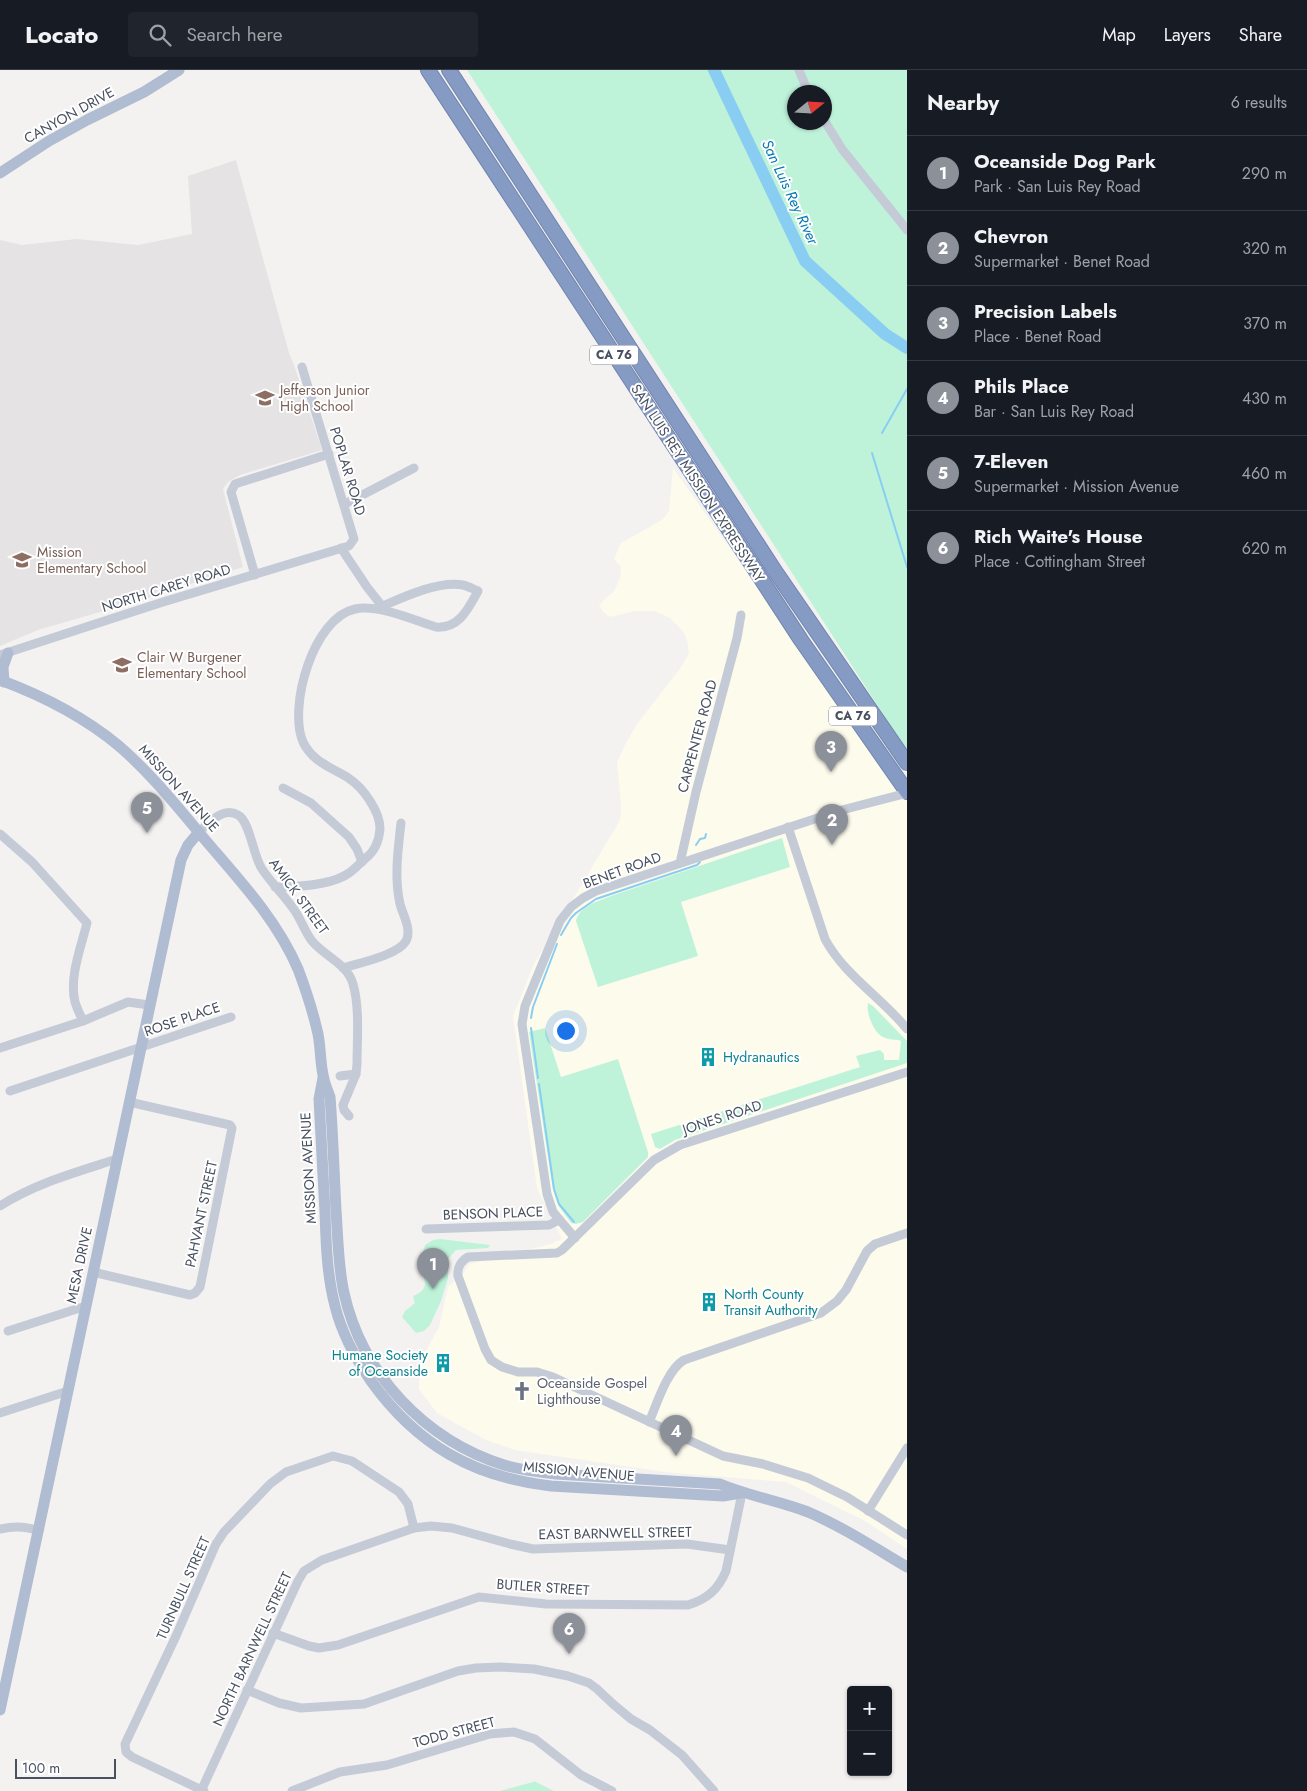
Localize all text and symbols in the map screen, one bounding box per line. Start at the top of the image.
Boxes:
search box [128,12,478,57]
text: Locato [25,17,98,52]
icon: search [146,21,174,49]
text: Search here [186,21,283,48]
text: Map [1102,22,1136,48]
text: Layers [1164,22,1211,48]
text: Share [1239,22,1282,48]
street label: CANYON DRIVE [20,82,118,148]
north arrow [787,85,832,130]
text: Nearby [927,88,999,118]
text: 6 results [1231,91,1287,114]
water label: San Luis Rey River [756,136,824,249]
text: Oceanside Dog Park [974,148,1156,175]
text: 1 [939,162,947,185]
text: 290 m [1242,162,1287,185]
text: Park · San Luis Rey Road [974,175,1141,198]
text: Chevron [974,223,1048,250]
text: 2 [938,237,948,260]
text: 320 m [1242,237,1287,260]
text: Supermarket · Benet Road [974,250,1150,273]
text: Precision Labels [974,298,1117,325]
text: 3 [938,312,948,335]
text: 370 m [1243,312,1287,335]
text: Place · Benet Road [974,325,1101,348]
road number: CA 76 [590,346,638,364]
text: Phils Place [974,373,1069,400]
place label: Jefferson Junior High School [278,380,370,416]
street label: SAN LUIS REY MISSION EXPRESSWAY [626,380,770,586]
school or university icon: Jefferson Junior High School [254,387,276,409]
text: 4 [937,387,949,410]
text: 430 m [1242,387,1287,410]
text: Bar · San Luis Rey Road [974,400,1134,423]
street label: POPLAR ROAD [325,424,371,518]
text: 7-Eleven [974,448,1048,475]
text: 5 [938,462,948,485]
text: 460 m [1242,462,1287,485]
text: Supermarket · Mission Avenue [974,475,1179,498]
text: Rich Waite's House [974,523,1143,550]
text: 6 [938,537,948,560]
text: 620 m [1242,537,1287,560]
place label: Mission Elementary School [37,542,147,578]
school or university icon: Mission Elementary School [11,549,33,571]
text: Place · Cottingham Street [974,550,1145,573]
street label: NORTH CAREY ROAD [99,559,233,617]
place label: Clair W Burgener Elementary School [137,647,247,683]
school or university icon: Clair W Burgener Elementary School [111,654,133,676]
street label: CARPENTER ROAD [672,677,722,795]
road number: CA 76 [829,706,877,726]
pin: 3 [815,731,847,772]
street label: MISSION AVENUE [134,740,224,836]
pin: 5 [131,792,163,833]
pin: 2 [816,804,848,845]
street label: BENET ROAD [580,847,664,893]
street label: AMICK STREET [265,854,334,939]
street label: ROSE PLACE [141,997,223,1041]
your location [553,1018,579,1044]
building icon: Hydranautics [697,1046,719,1068]
place label: Hydranautics [723,1047,800,1067]
street label: JONES ROAD [678,1095,764,1140]
street label: MISSION AVENUE [295,1112,321,1224]
street label: PAHVANT STREET [180,1158,222,1269]
street label: BENSON PLACE [442,1201,544,1225]
street label: MESA DRIVE [61,1225,97,1305]
pin: 1 [417,1248,449,1289]
place label: North County Transit Authority [724,1284,819,1320]
building icon: North County Transit Authority [698,1291,720,1313]
place label: Humane Society of Oceanside [332,1345,429,1381]
building icon: Humane Society of Oceanside [432,1352,454,1374]
place label: Oceanside Gospel Lighthouse [537,1373,647,1409]
church icon: Oceanside Gospel Lighthouse [511,1380,533,1402]
pin: 4 [660,1415,692,1456]
street label: MISSION AVENUE [522,1456,636,1486]
street label: EAST BARNWELL STREET [538,1522,692,1544]
street label: TURNBULL STREET [151,1533,215,1643]
street label: NORTH BARNWELL STREET [207,1568,297,1729]
street label: BUTLER STREET [496,1574,591,1600]
pin: 6 [553,1613,585,1654]
map controls [847,1686,892,1776]
button: + [847,1686,892,1731]
street label: TODD STREET [411,1711,498,1753]
button: − [847,1731,892,1776]
scale bar [15,1756,116,1779]
text: 100 m [22,1758,60,1778]

